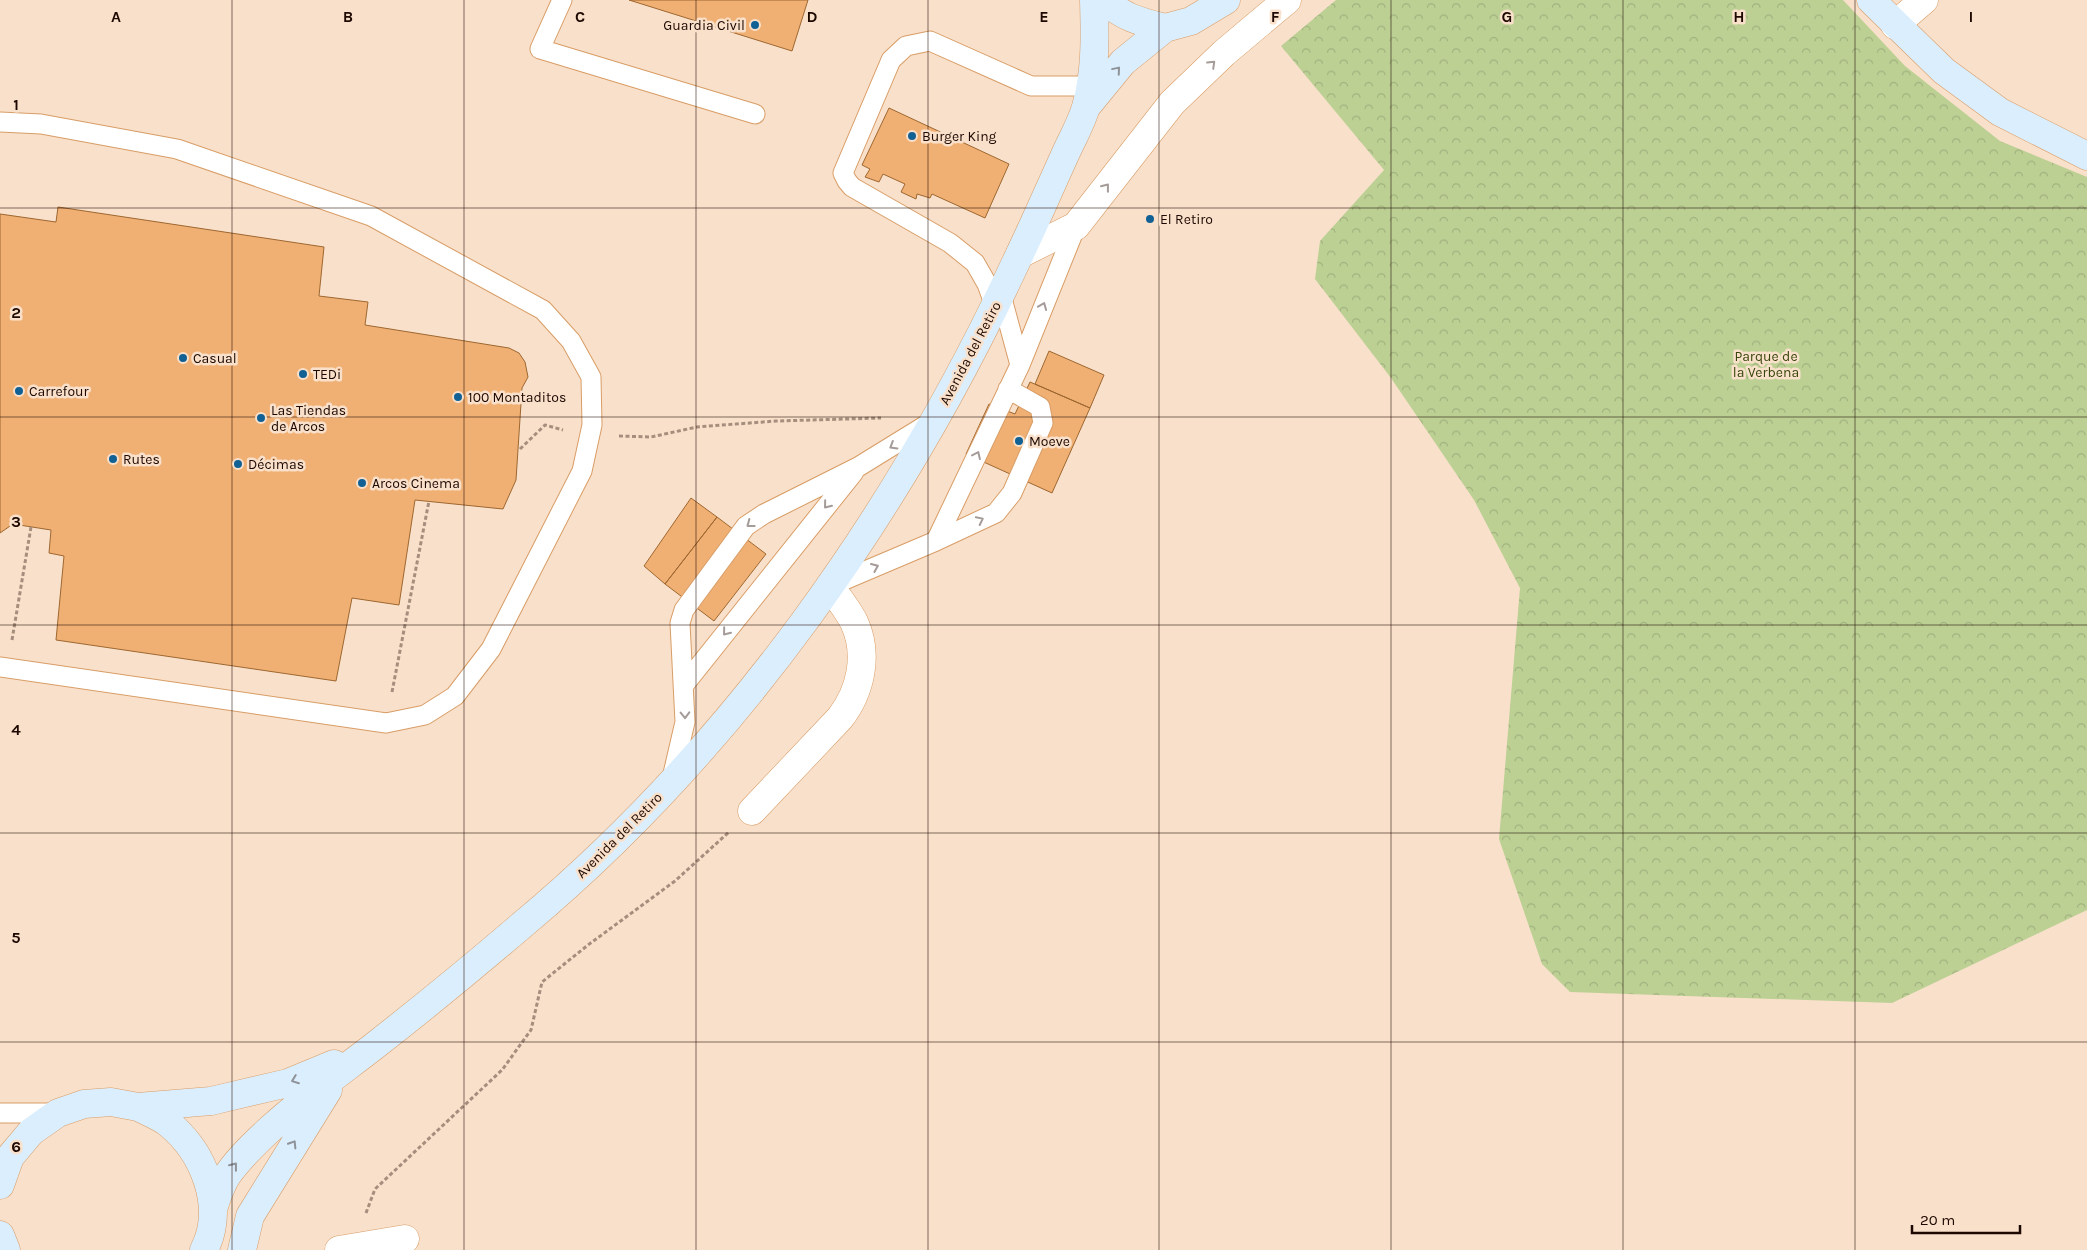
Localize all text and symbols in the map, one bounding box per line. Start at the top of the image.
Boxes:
text: A [111,7,121,26]
text: B [343,7,353,26]
text: C [575,7,585,26]
text: D [807,7,818,26]
text: E [1039,7,1049,26]
text: F [1271,7,1280,26]
text: G [1502,7,1512,26]
text: H [1733,7,1745,26]
text: I [1969,7,1973,26]
place label: Guardia Civil [663,17,745,34]
marker: Guardia Civil [749,19,761,31]
one-way arrow [1206,61,1215,70]
one-way arrow [1111,66,1120,75]
text: 1 [13,95,19,114]
place label: Burger King [922,128,997,145]
marker: Burger King [906,130,918,142]
one-way arrow [1101,184,1109,193]
place label: El Retiro [1160,211,1213,228]
marker: El Retiro [1144,213,1156,225]
street label: Avenida del Retiro [936,299,1005,408]
one-way arrow [1037,302,1048,311]
text: 2 [11,303,21,322]
park label: Parque de la Verbena [1733,348,1799,381]
place label: Casual [193,350,237,367]
marker: Casual [177,352,189,364]
place label: TEDi [313,366,341,383]
marker: TEDi [297,368,309,380]
place label: Carrefour [29,383,90,400]
marker: Carrefour [13,385,25,397]
place label: 100 Montaditos [468,389,566,406]
marker: 100 Montaditos [452,391,464,403]
place label: Las Tiendas de Arcos [271,402,346,435]
marker: Las Tiendas de Arcos [255,412,267,424]
place label: Moeve [1029,433,1070,450]
marker: Moeve [1013,435,1025,447]
one-way arrow [889,439,898,449]
place label: Rutes [123,451,160,468]
one-way arrow [971,451,981,460]
marker: Rutes [107,453,119,465]
place label: Décimas [248,456,304,473]
marker: Décimas [232,458,244,470]
place label: Arcos Cinema [372,475,460,492]
marker: Arcos Cinema [356,477,368,489]
one-way arrow [825,499,833,508]
text: 3 [11,512,21,531]
one-way arrow [975,516,984,526]
one-way arrow [747,518,756,527]
one-way arrow [870,563,879,574]
one-way arrow [723,626,731,635]
one-way arrow [680,711,690,719]
text: 4 [11,720,21,739]
street label: Avenida del Retiro [573,789,666,882]
text: 5 [11,928,21,947]
one-way arrow [291,1074,299,1084]
text: 6 [11,1137,21,1156]
one-way arrow [287,1141,297,1150]
one-way arrow [229,1163,237,1172]
scale bar [1912,1202,2020,1234]
text: 20 m [1920,1211,1955,1229]

